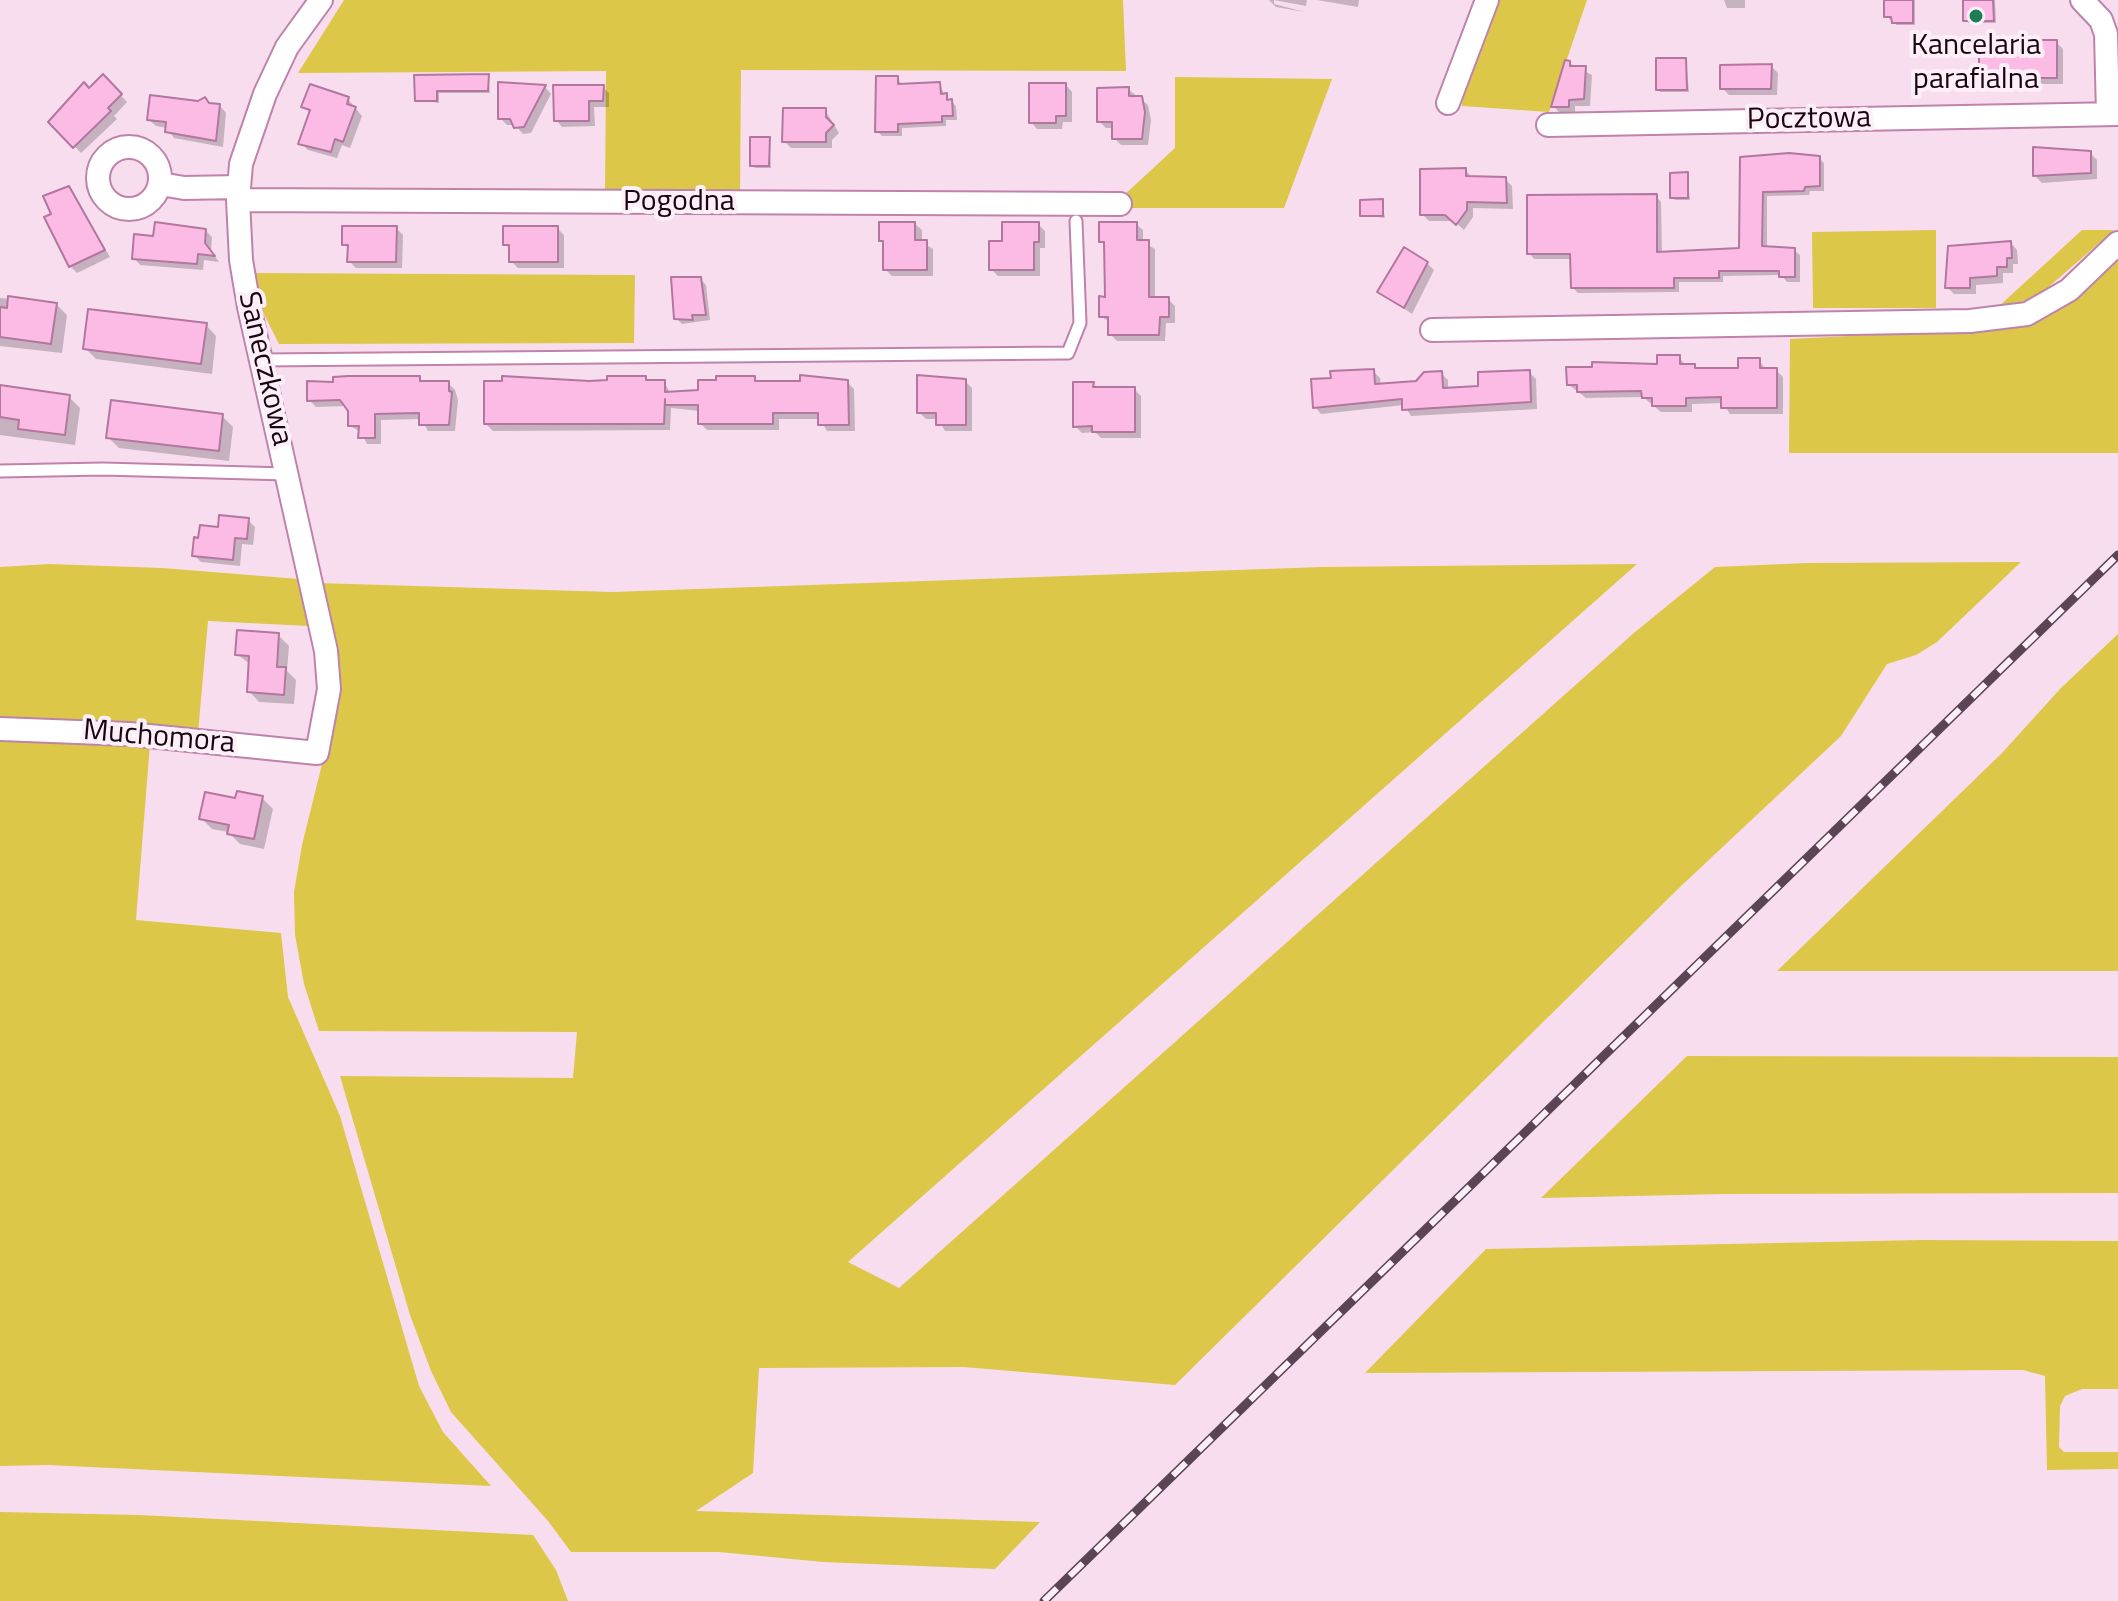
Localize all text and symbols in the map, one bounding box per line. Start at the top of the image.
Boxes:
marker: Kancelaria parafialna [1967,7,1985,25]
place label: Kancelaria parafialna [1911,29,2041,100]
street label: Pocztowa [1747,101,1871,139]
street label: Pogodna [623,185,735,221]
street label: Saneczkowa [229,289,299,449]
street label: Muchomora [81,713,237,763]

